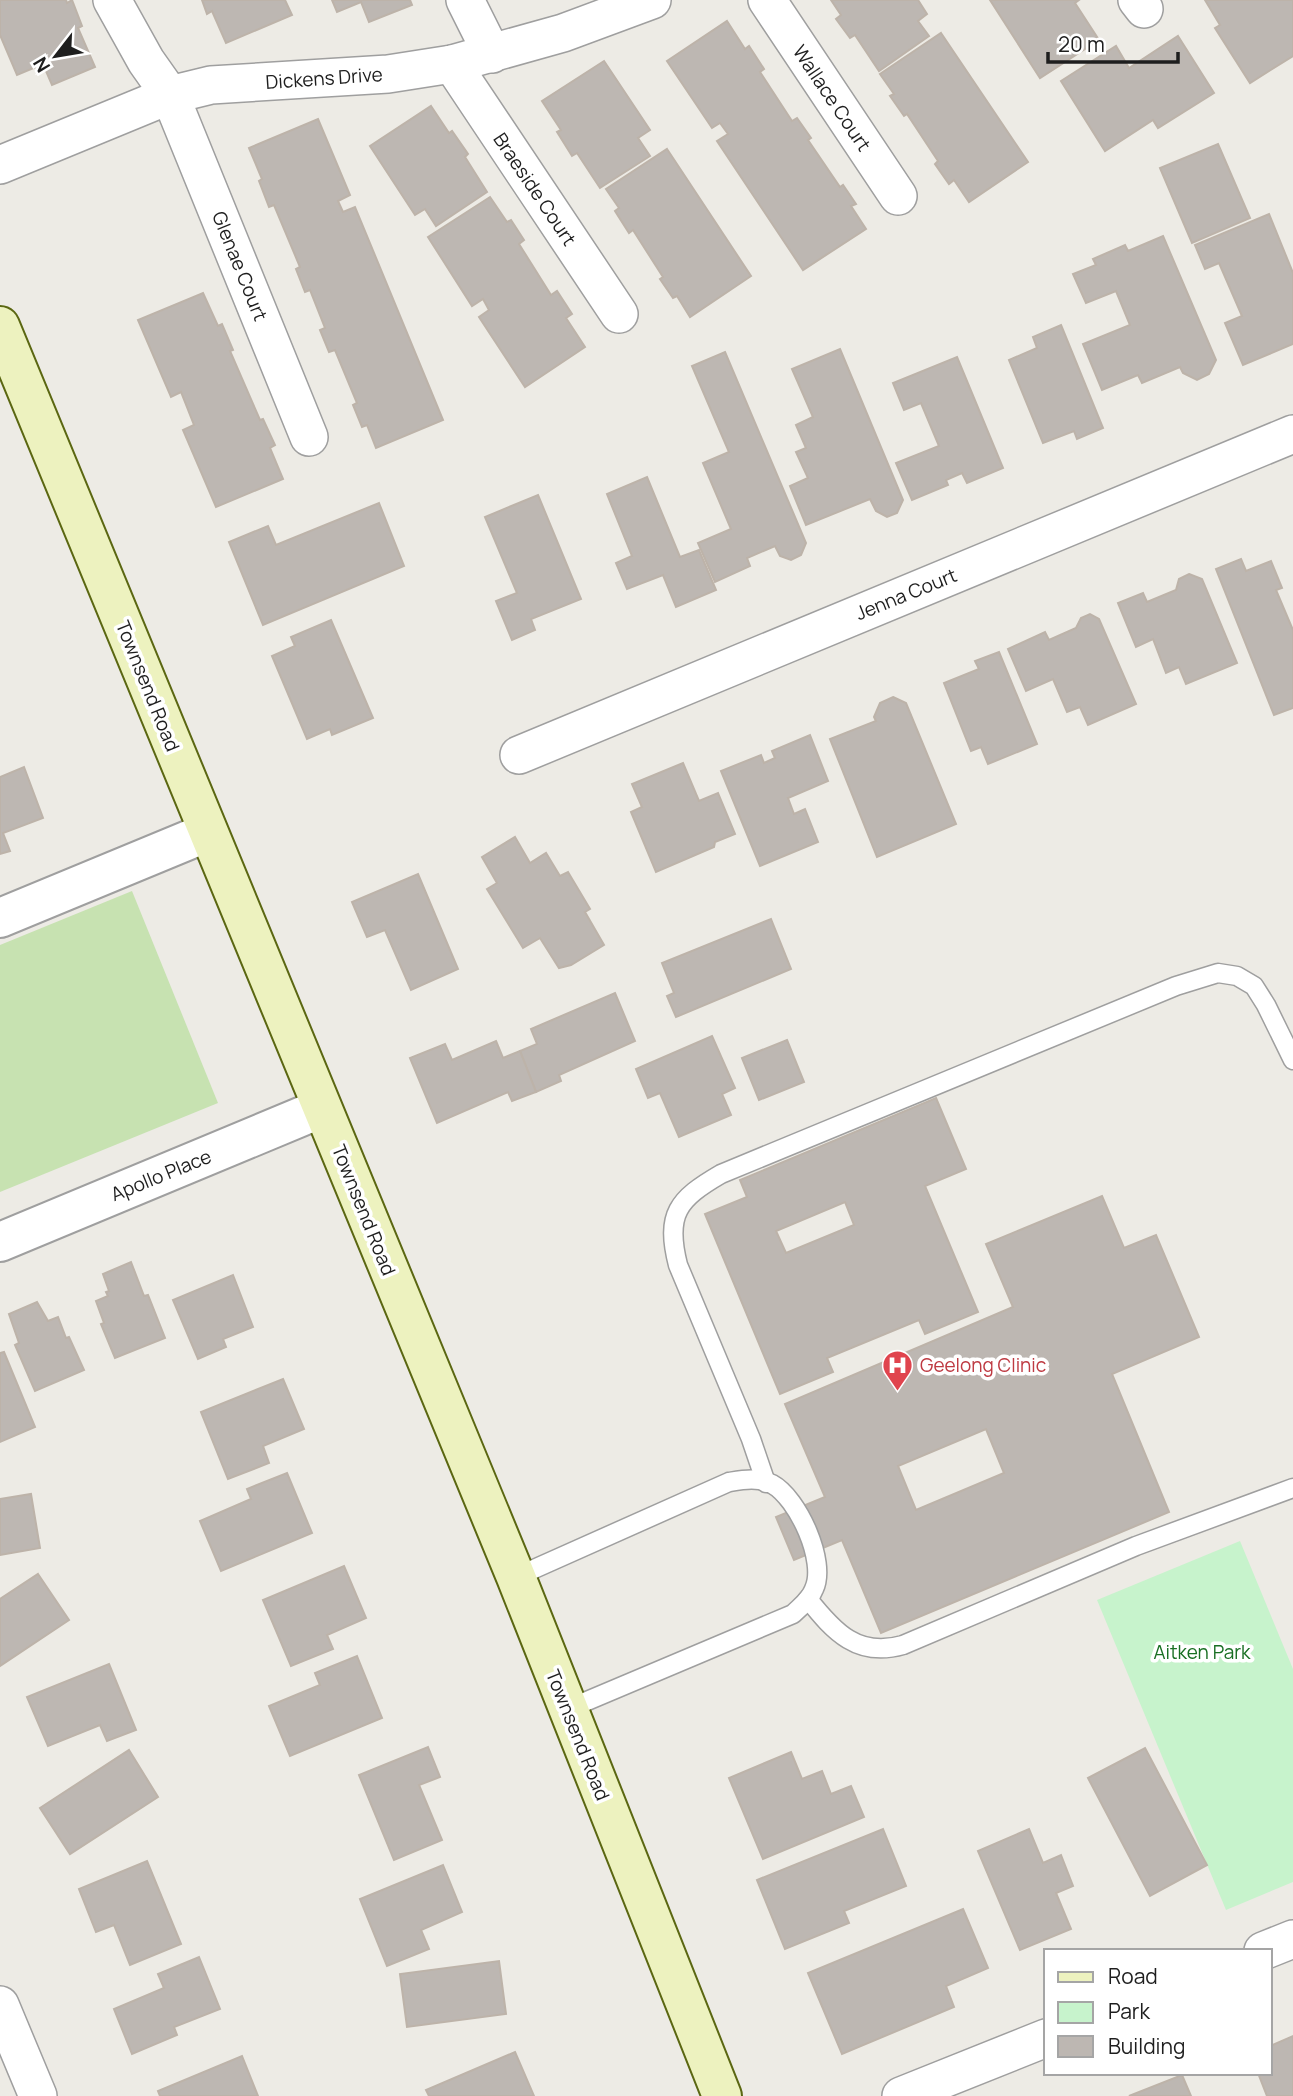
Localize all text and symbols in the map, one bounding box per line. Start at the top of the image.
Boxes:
north arrow [21,21,91,91]
scale bar [1048,21,1178,65]
text: 20 m [1058,30,1105,58]
street label: Wallace Court [787,40,877,156]
text: N [27,52,56,77]
street label: Dickens Drive [265,61,383,95]
street label: Braeside Court [488,127,582,251]
street label: Glenae Court [206,207,274,325]
street label: Jenna Court [851,562,961,626]
street label: Townsend Road [110,617,186,755]
street label: Townsend Road [326,1141,402,1279]
street label: Apollo Place [107,1143,215,1207]
hospital icon: Geelong Clinic [880,1348,914,1392]
place label: Geelong Clinic [920,1352,1046,1378]
park label: Aitken Park [1153,1639,1251,1665]
street label: Townsend Road [540,1666,616,1804]
legend [1044,1949,1272,2075]
text: Road [1108,1962,1158,1990]
text: Park [1108,1997,1150,2025]
text: Building [1108,2032,1185,2060]

